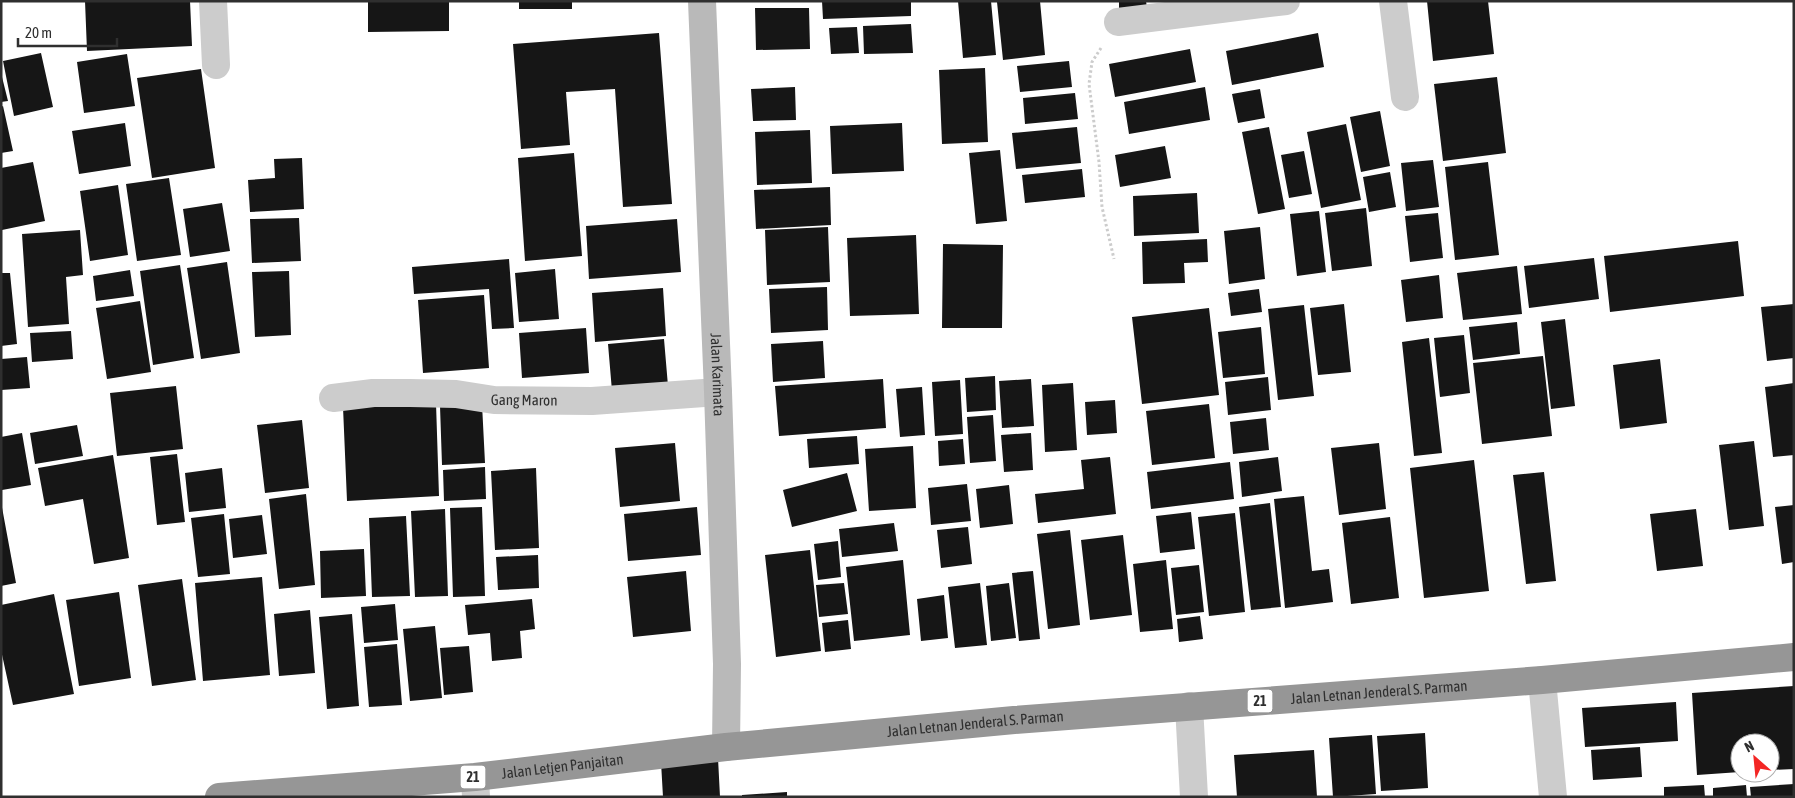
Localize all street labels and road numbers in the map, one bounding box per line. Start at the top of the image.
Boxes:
street label: Jalan Karimata [708,333,728,417]
street label: Gang Maron [491,391,558,409]
street label: Jalan Letnan Jenderal S. Parman [1290,677,1468,707]
road number: 21 [1248,689,1272,712]
street label: Jalan Letnan Jenderal S. Parman [886,707,1064,740]
street label: Jalan Letjen Panjaitan [501,750,624,782]
road number: 21 [460,766,486,789]

